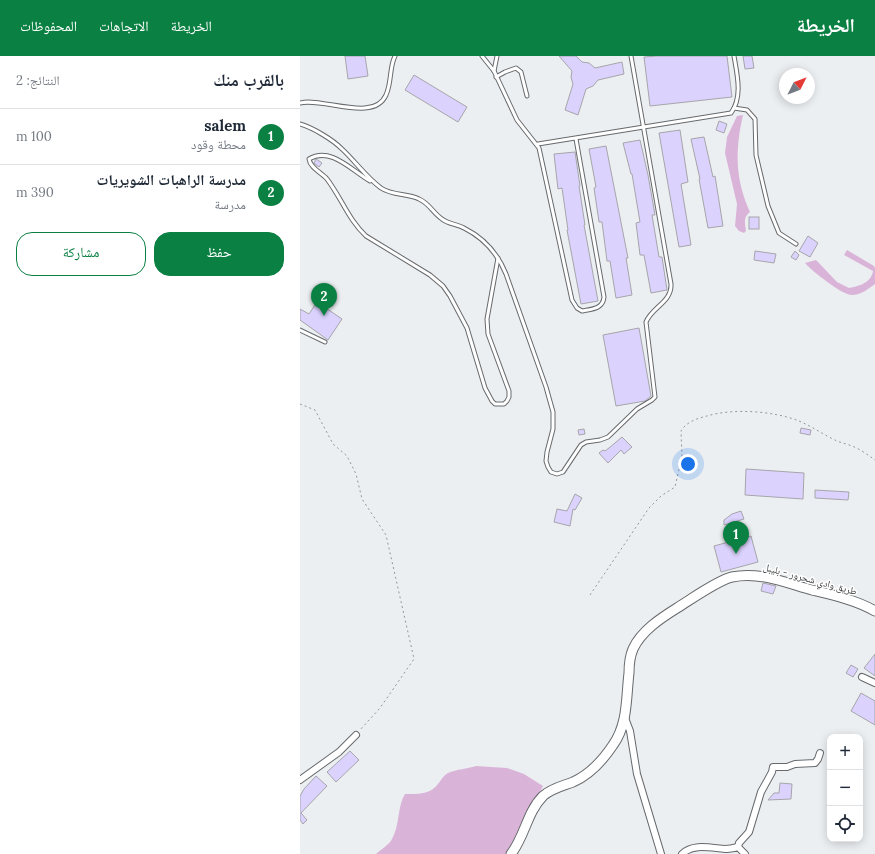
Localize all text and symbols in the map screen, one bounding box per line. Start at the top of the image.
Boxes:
text: الخريطة [797,13,855,37]
text: المحفوظات [20,17,77,35]
text: الاتجاهات [99,17,149,35]
text: الخريطة [171,17,212,35]
north arrow [779,68,815,104]
text: بالقرب منك [213,69,284,91]
text: النتائج: 2 [16,72,60,89]
text: salem [204,116,246,135]
text: 100 m [16,128,52,145]
text: 1 [268,128,274,145]
text: محطة وقود [191,136,246,153]
text: مدرسة الراهبات الشويريات [96,170,246,189]
text: 390 m [16,184,54,201]
text: 2 [268,184,274,201]
text: مدرسة [214,196,246,213]
button: مشاركة [16,232,146,276]
button: حفظ [154,232,284,276]
pin: 2 [311,283,337,316]
your location [678,454,698,474]
pin: 1 [723,521,749,554]
street label: طريق وادي شحرور - بليبل [761,560,859,599]
map controls [827,734,863,842]
button: + [827,734,863,770]
button: − [827,770,863,806]
button: locate [827,806,863,842]

